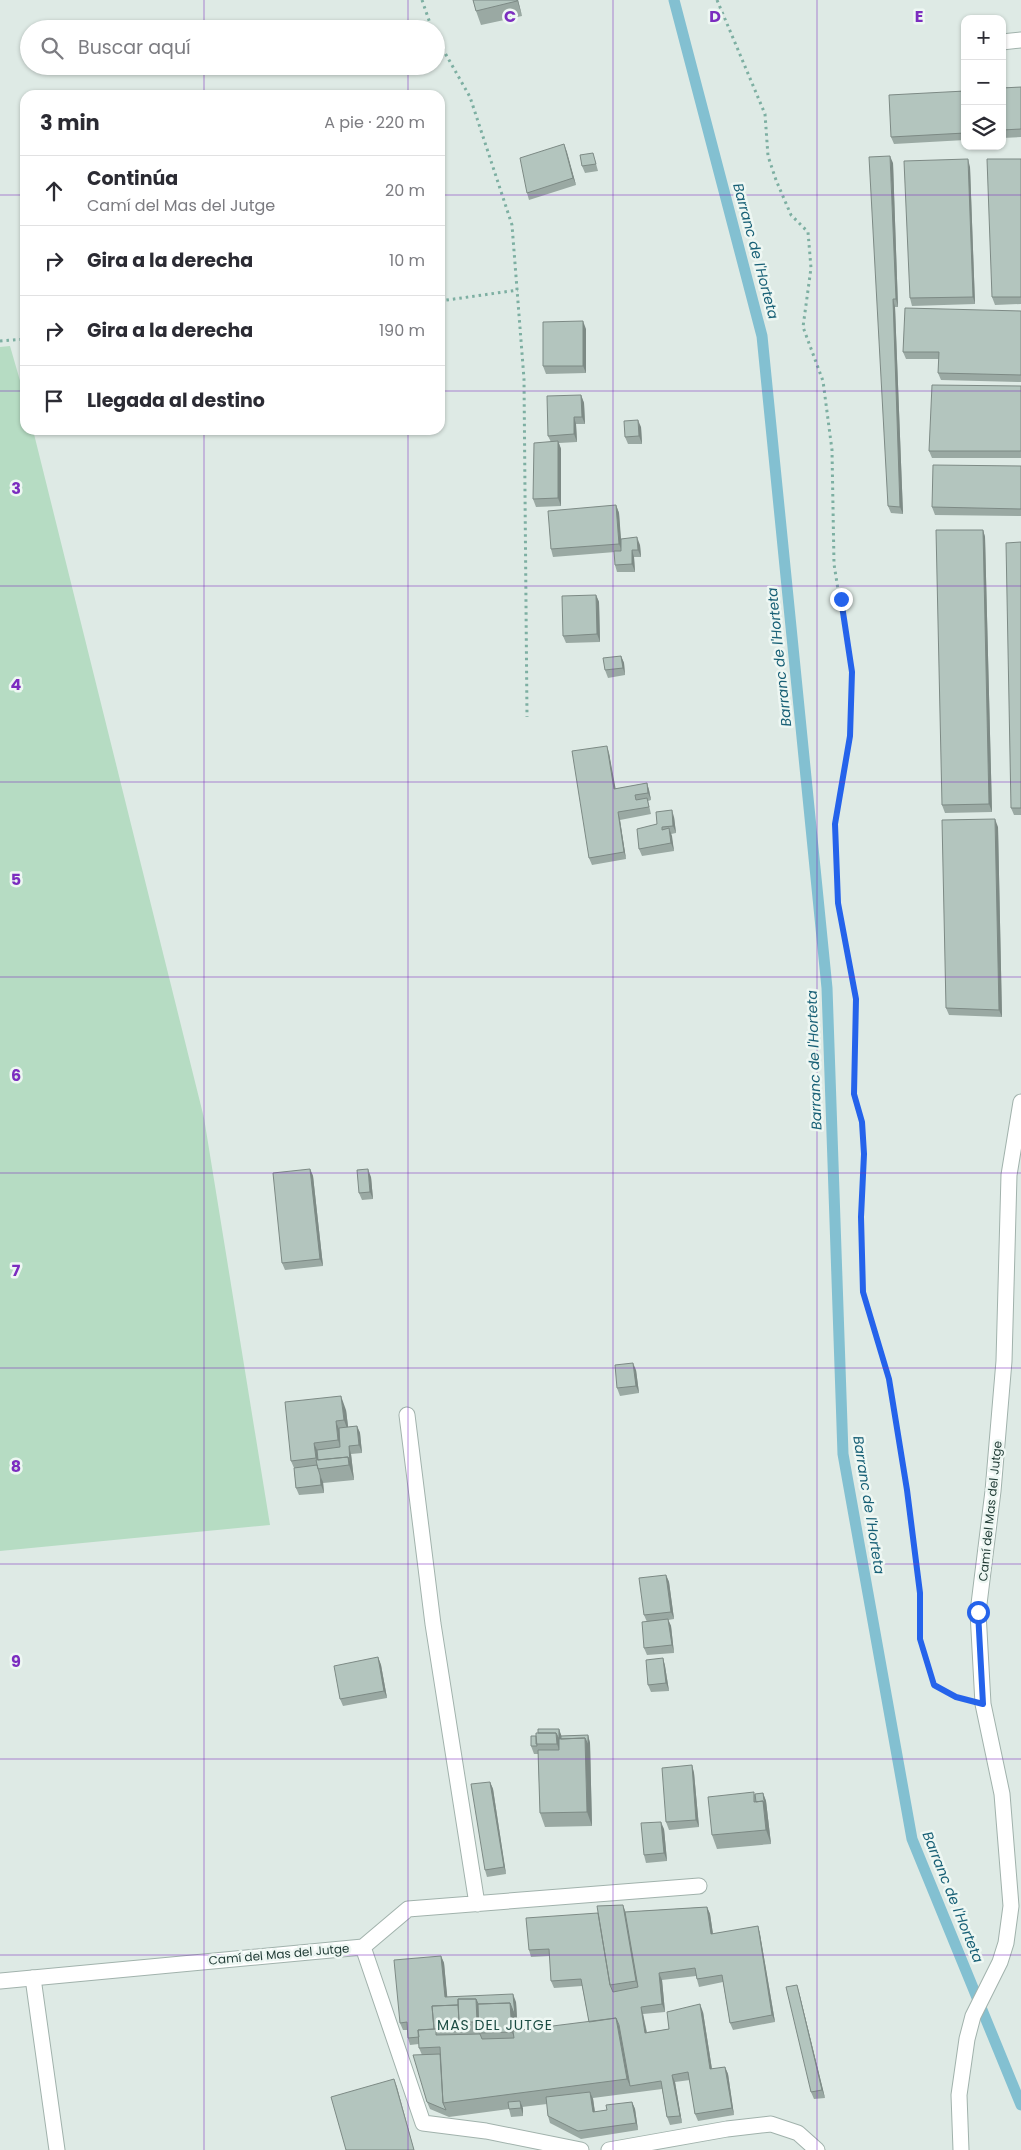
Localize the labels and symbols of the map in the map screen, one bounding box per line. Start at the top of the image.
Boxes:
text: C [504,5,516,28]
text: D [709,5,721,28]
text: E [915,5,923,28]
water label: Barranc de l'Horteta [728,181,784,322]
text: 3 [11,477,21,500]
water label: Barranc de l'Horteta [762,586,796,728]
route end [830,588,853,611]
text: 4 [11,673,22,696]
text: 5 [11,868,21,891]
water label: Barranc de l'Horteta [802,989,826,1130]
text: 6 [11,1064,21,1087]
text: 7 [12,1259,21,1282]
water label: Barranc de l'Horteta [848,1434,890,1576]
street label: Camí del Mas del Jutge [974,1440,1006,1582]
text: 8 [11,1455,21,1478]
route start [967,1601,990,1624]
text: 9 [11,1650,21,1673]
water label: Barranc de l'Horteta [918,1828,989,1966]
street label: Camí del Mas del Jutge [208,1939,350,1969]
district label: MAS DEL JUTGE [437,2015,553,2035]

